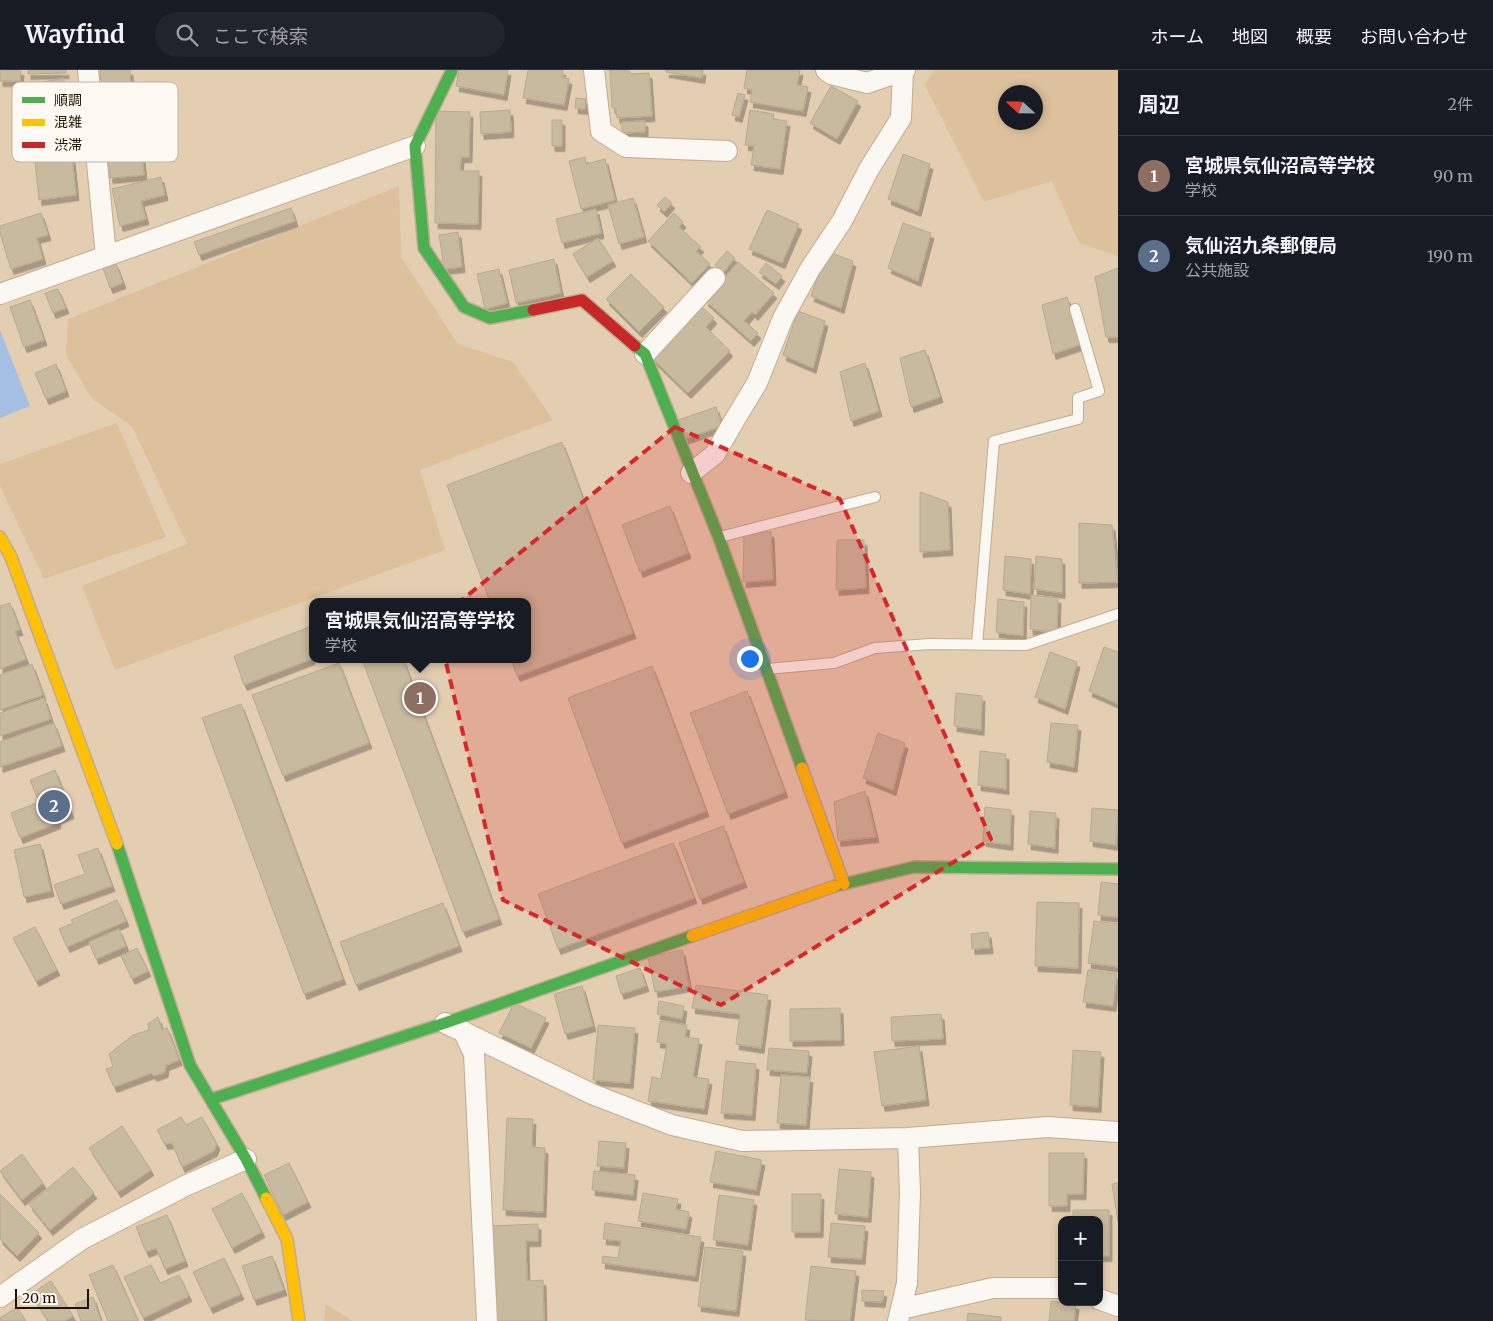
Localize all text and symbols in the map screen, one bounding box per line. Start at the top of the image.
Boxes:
search box [155,12,505,57]
text: Wayfind [25,19,125,50]
icon: search [173,21,201,49]
text: ここで検索 [213,24,308,48]
text: ホーム [1151,25,1204,48]
text: 地図 [1232,25,1268,48]
text: 概要 [1296,25,1332,48]
text: お問い合わせ [1360,25,1468,48]
legend [12,82,178,162]
north arrow [998,85,1043,130]
text: 順調 [54,91,82,109]
text: 周辺 [1138,91,1180,118]
text: 2件 [1447,94,1473,114]
text: 混雑 [54,113,82,131]
text: 渋滞 [54,136,82,154]
text: 宮城県気仙沼高等学校 [1185,153,1375,177]
text: 1 [1150,166,1158,186]
text: 90 m [1433,166,1473,186]
text: 学校 [1185,180,1217,200]
text: 気仙沼九条郵便局 [1185,233,1337,257]
text: 2 [1149,246,1159,266]
text: 190 m [1427,246,1473,266]
text: 公共施設 [1185,260,1249,280]
popup [309,598,531,663]
text: 宮城県気仙沼高等学校 [325,608,515,632]
text: 学校 [325,635,357,655]
your location [737,646,763,672]
pin: 1 [404,679,436,717]
pin: 2 [38,787,70,825]
map controls [1058,1216,1103,1306]
button: + [1058,1216,1103,1261]
button: − [1058,1261,1103,1306]
scale bar [15,1286,89,1309]
text: 20 m [22,1289,56,1307]

